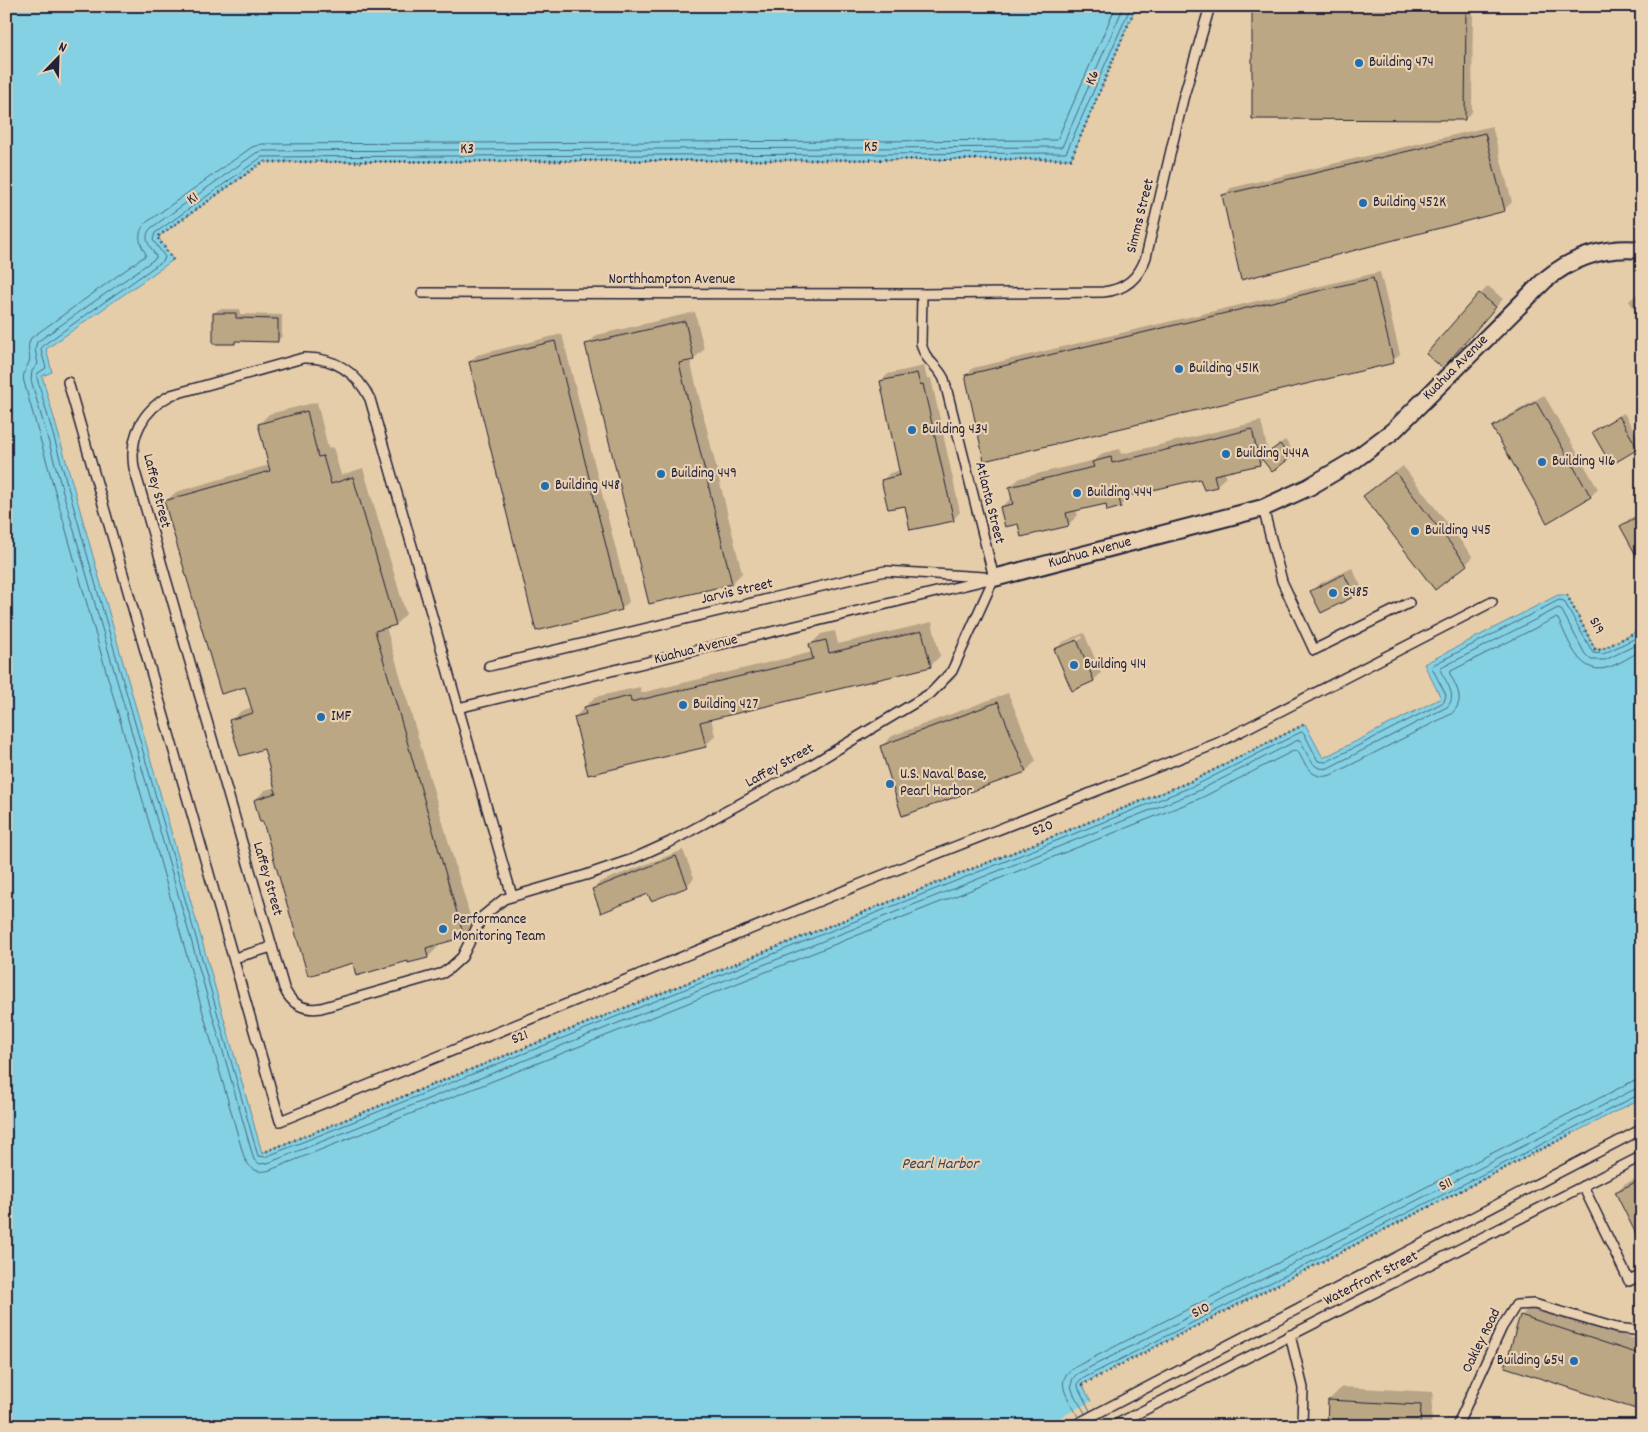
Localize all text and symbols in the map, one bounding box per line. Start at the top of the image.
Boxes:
north arrow [32,32,82,82]
text: N [55,37,69,58]
place label: Building 474 [1369,52,1434,74]
marker: Building 474 [1353,57,1365,69]
street label: K6 [1080,67,1106,89]
street label: K5 [864,137,878,159]
street label: K3 [460,139,474,161]
street label: Simms Street [1121,176,1161,256]
street label: K1 [183,187,203,211]
place label: Building 452K [1373,192,1446,214]
marker: Building 452K [1357,197,1369,209]
street label: Northhampton Avenue [609,269,736,291]
street label: Kuahua Avenue [1418,330,1494,406]
place label: Building 451K [1189,358,1259,380]
marker: Building 451K [1173,363,1185,375]
place label: Building 434 [922,419,988,441]
marker: Building 434 [906,424,918,436]
place label: Building 444A [1236,443,1309,465]
marker: Building 444A [1220,448,1232,460]
place label: Building 416 [1552,451,1615,473]
street label: Laffey Street [136,452,176,531]
marker: Building 416 [1536,456,1548,468]
street label: Atlanta Street [968,460,1010,547]
place label: Building 449 [671,463,737,485]
marker: Building 449 [655,468,667,480]
place label: Building 448 [555,475,620,497]
marker: Building 448 [539,480,551,492]
place label: Building 444 [1087,482,1152,504]
marker: Building 444 [1071,487,1083,499]
place label: Building 445 [1425,520,1491,542]
marker: Building 445 [1409,525,1421,537]
street label: Kuahua Avenue [1046,531,1134,575]
street label: Jarvis Street [699,573,776,611]
place label: S485 [1343,582,1369,604]
marker: S485 [1327,587,1339,599]
street label: S19 [1582,613,1610,639]
street label: Kuahua Avenue [652,629,740,671]
place label: Building 414 [1084,654,1146,676]
marker: Building 414 [1068,659,1080,671]
place label: Building 427 [693,694,758,716]
marker: Building 427 [677,699,689,711]
place label: IMF [331,706,351,728]
marker: IMF [315,711,327,723]
street label: Laffey Street [741,738,819,794]
place label: U.S. Naval Base, Pearl Harbor [900,764,987,803]
marker: U.S. Naval Base, Pearl Harbor [884,778,896,790]
street label: S20 [1029,815,1057,843]
street label: Laffey Street [246,839,288,919]
place label: Performance Monitoring Team [453,909,546,948]
marker: Performance Monitoring Team [437,923,449,935]
street label: S21 [508,1025,532,1051]
water label: Pearl Harbor [902,1153,980,1176]
street label: S11 [1435,1172,1457,1198]
street label: Waterfront Street [1320,1246,1422,1312]
street label: S10 [1188,1297,1214,1325]
street label: Oakley Road [1457,1305,1507,1377]
place label: Building 654 [1497,1350,1564,1372]
marker: Building 654 [1568,1355,1580,1367]

